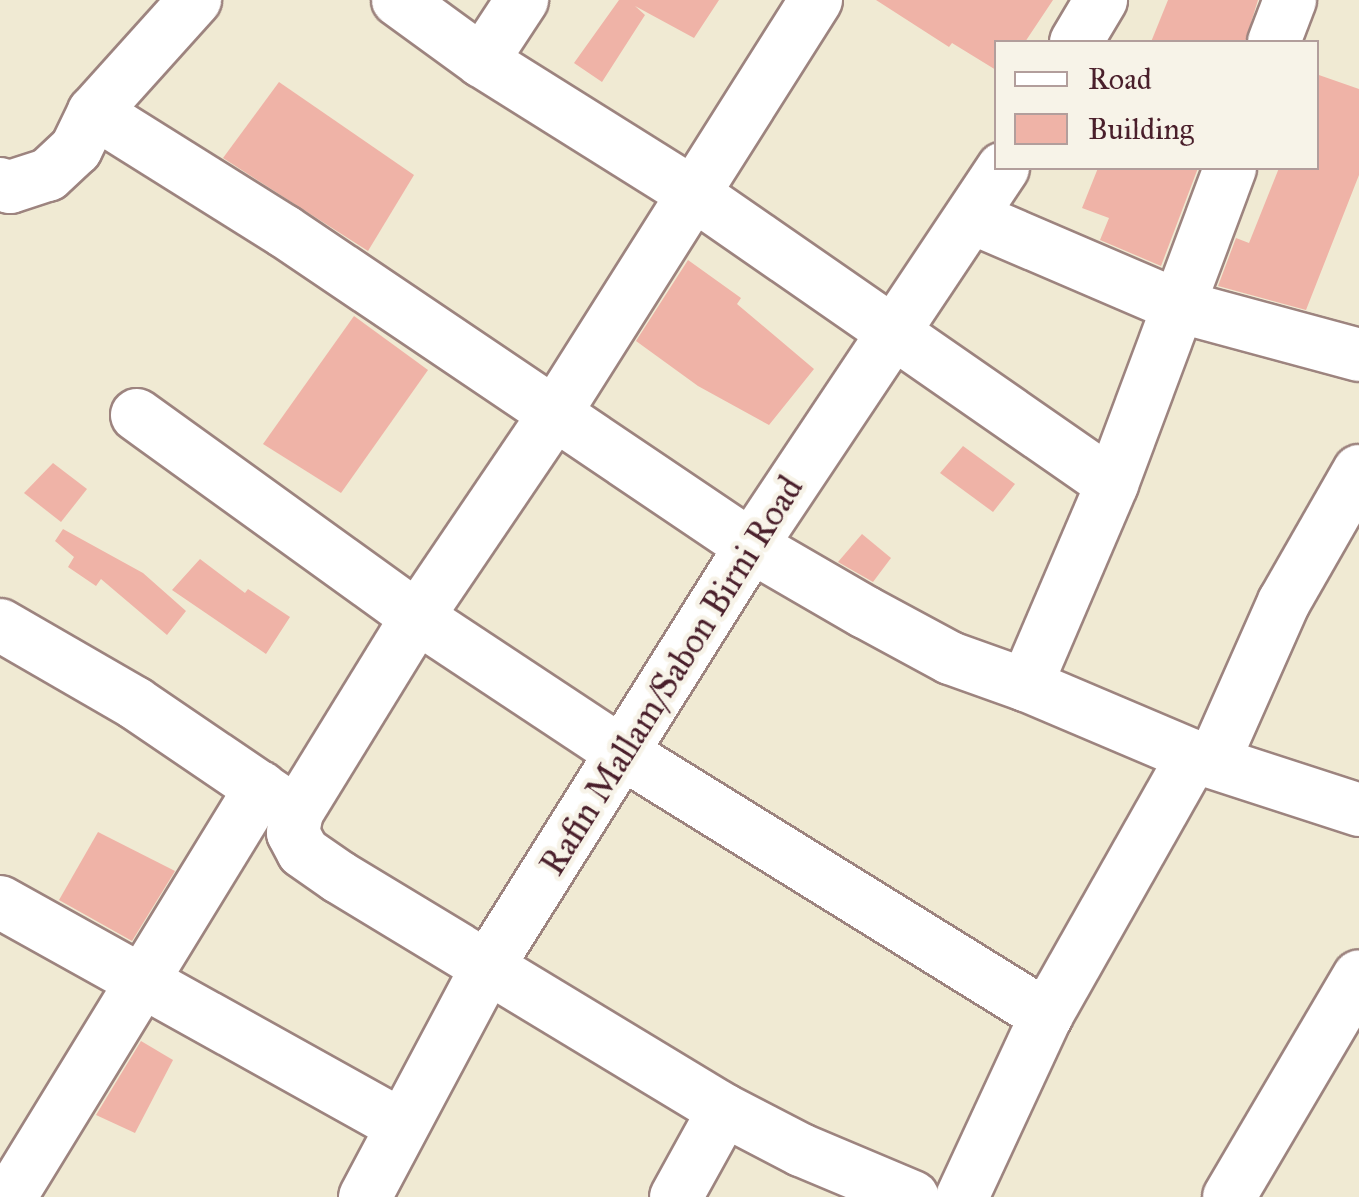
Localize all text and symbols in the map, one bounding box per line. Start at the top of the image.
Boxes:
legend [994,40,1319,170]
text: Road [1088,61,1152,97]
text: Building [1088,111,1194,147]
street label: Rafin Mallam/Sabon Birni Road [532,469,812,883]

